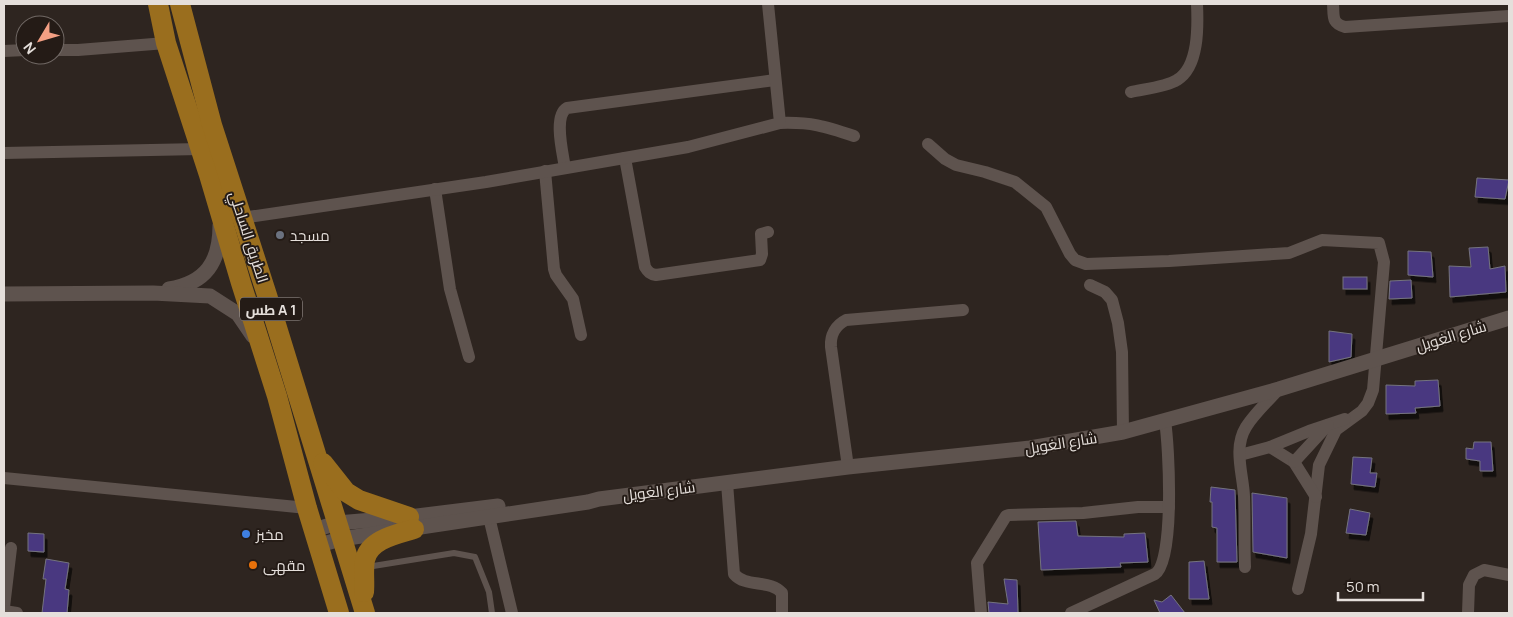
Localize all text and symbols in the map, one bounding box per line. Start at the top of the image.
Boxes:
north arrow [15,15,65,65]
text: N [19,38,40,58]
street label: الطريق الساحلي [222,189,274,286]
place label: مسجد [290,225,330,246]
marker: مسجد [274,229,286,241]
road number: طس A 1 [240,298,302,320]
street label: شارع الغويل [1413,315,1489,358]
street label: شارع الغويل [1023,427,1099,460]
street label: شارع الغويل [622,476,697,507]
place label: مخبز [255,524,284,545]
marker: مخبز [240,528,252,540]
place label: مقهى [263,555,305,576]
marker: مقهى [247,559,259,571]
scale bar [1338,570,1423,602]
text: 50 m [1346,576,1380,597]

